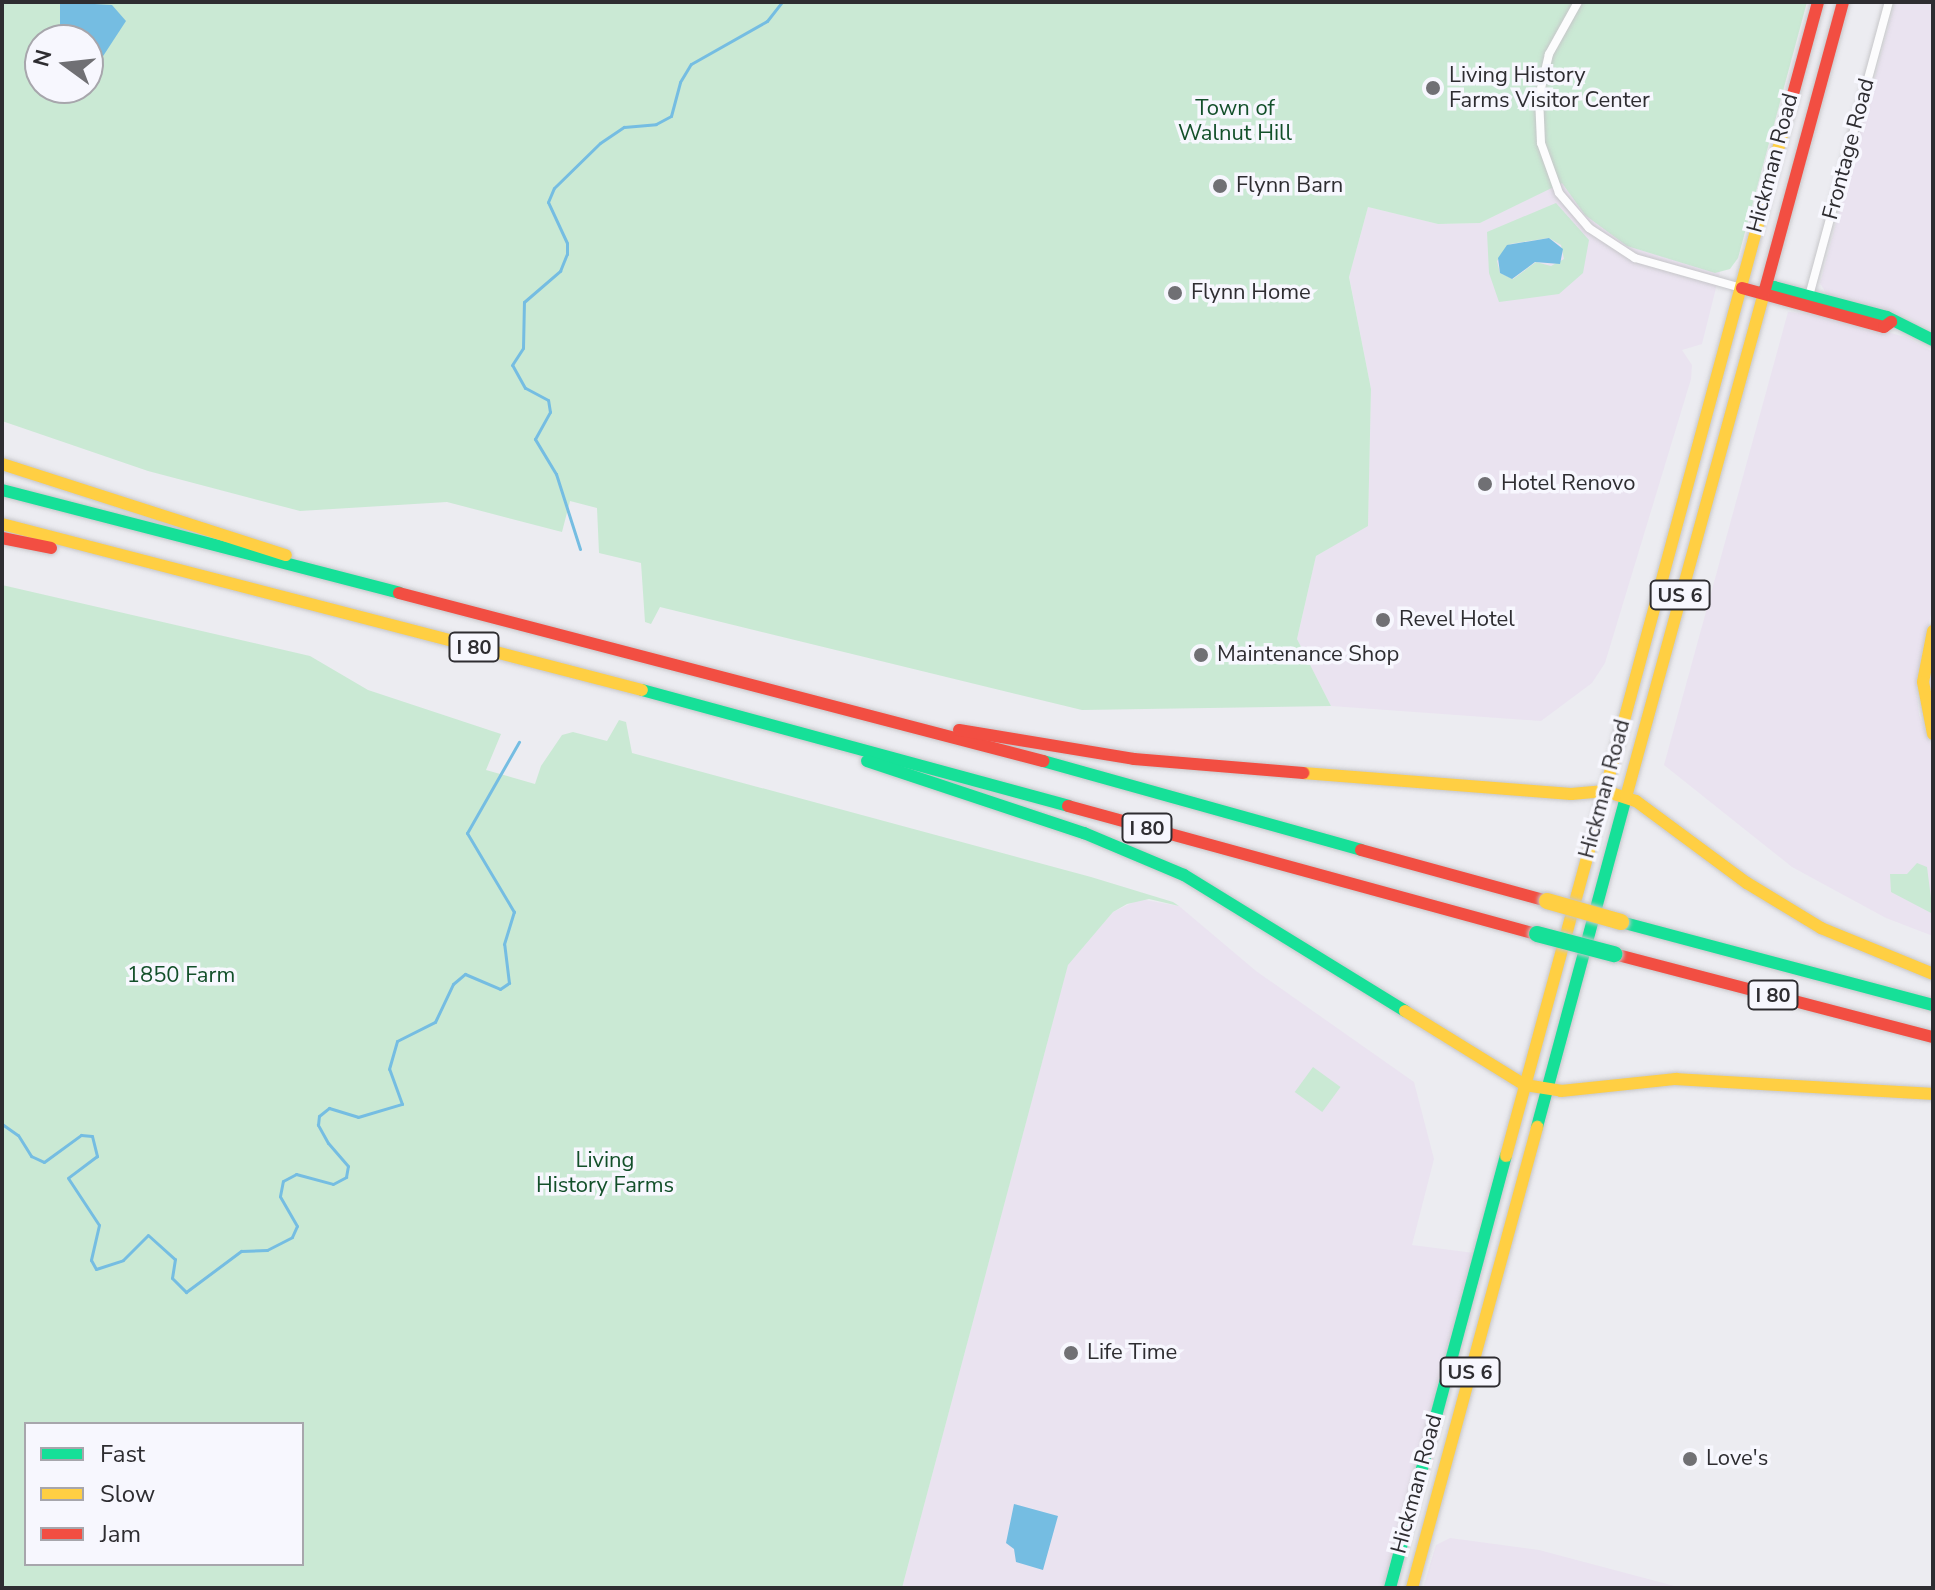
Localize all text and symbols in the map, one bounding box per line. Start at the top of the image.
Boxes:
north arrow [24,24,104,104]
text: N [26,46,59,70]
place label: Living History Farms Visitor Center [1449,62,1650,114]
street label: Frontage Road [1817,76,1881,222]
marker: Living History Farms Visitor Center [1424,79,1442,97]
street label: Hickman Road [1742,91,1804,235]
park label: Town of Walnut Hill [1178,95,1292,146]
place label: Flynn Barn [1236,173,1343,199]
marker: Flynn Barn [1211,177,1229,195]
place label: Flynn Home [1191,280,1311,306]
marker: Flynn Home [1166,284,1184,302]
place label: Hotel Renovo [1501,471,1635,497]
marker: Hotel Renovo [1476,475,1494,493]
road number: US 6 [1648,579,1712,611]
place label: Revel Hotel [1399,607,1515,633]
marker: Revel Hotel [1374,611,1392,629]
road number: I 80 [448,631,500,663]
place label: Maintenance Shop [1217,642,1399,668]
marker: Maintenance Shop [1192,646,1210,664]
street label: Hickman Road [1574,717,1636,861]
road number: I 80 [1121,812,1173,844]
park label: 1850 Farm [127,963,235,989]
road number: I 80 [1747,979,1799,1011]
park label: Living History Farms [536,1147,674,1198]
place label: Life Time [1087,1340,1177,1366]
marker: Life Time [1062,1344,1080,1362]
road number: US 6 [1438,1356,1502,1388]
street label: Hickman Road [1386,1412,1448,1556]
legend [24,1422,304,1566]
text: Fast [100,1438,145,1470]
place label: Love's [1706,1446,1768,1472]
marker: Love's [1681,1450,1699,1468]
text: Slow [100,1478,155,1510]
text: Jam [100,1518,141,1550]

